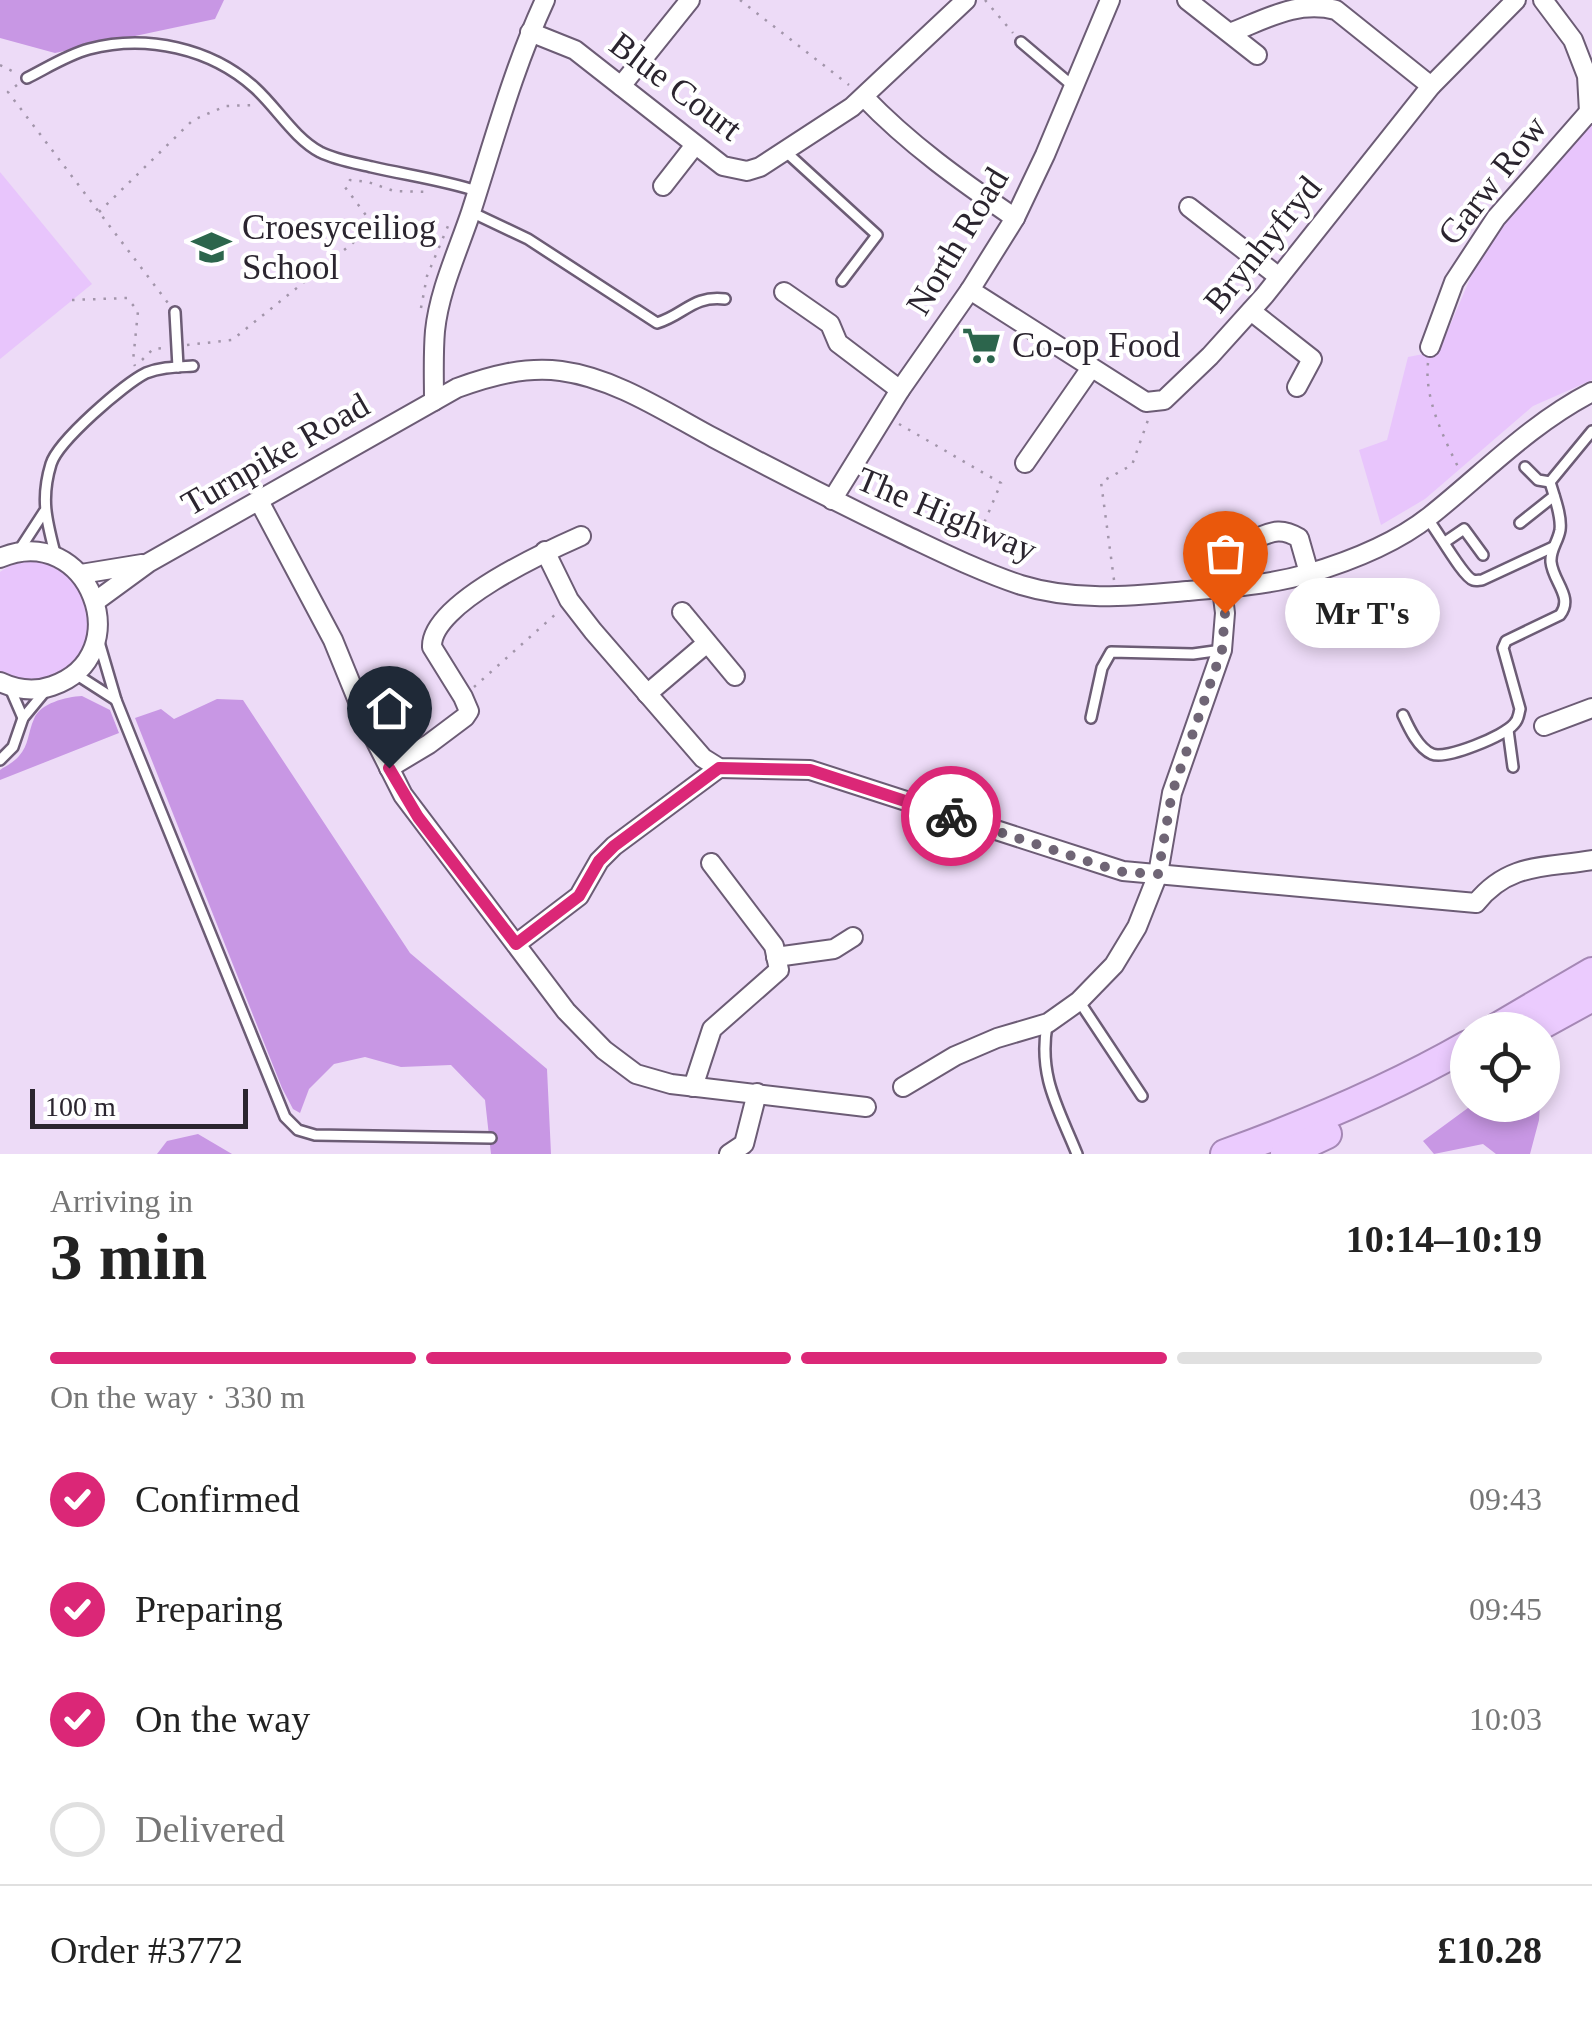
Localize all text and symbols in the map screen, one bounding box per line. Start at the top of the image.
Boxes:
street label: Blue Court [602,24,749,149]
street label: Garw Row [1430,108,1555,252]
street label: North Road [898,160,1017,322]
street label: Brynhyfryd [1196,168,1329,320]
place label: Croesyceiliog School [242,208,436,287]
school or university icon: Croesyceiliog School [191,226,233,268]
supermarket icon: Co-op Food [961,324,1003,366]
place label: Co-op Food [1012,326,1181,365]
street label: Turnpike Road [175,385,376,524]
street label: The Highway [851,459,1043,570]
pin [1183,511,1268,614]
icon: bag [1198,526,1253,581]
callout: Mr T's [1285,578,1440,648]
text: Mr T's [1316,595,1409,631]
pin [347,666,432,769]
icon: home [362,681,417,736]
courier [901,766,1001,866]
icon: bike [924,789,979,844]
map controls [1450,1012,1560,1122]
button: locate [1450,1012,1560,1122]
scale bar [30,1084,248,1128]
text: 100 m [45,1091,116,1122]
text: Arriving in [50,1183,193,1219]
text: 10:14–10:19 [1346,1218,1542,1260]
text: 3 min [50,1221,207,1293]
text: On the way · 330 m [50,1379,305,1415]
icon: check [50,1472,105,1527]
text: Confirmed [135,1478,300,1520]
text: 09:43 [1469,1481,1542,1517]
icon: check [50,1582,105,1637]
text: Preparing [135,1588,283,1630]
text: 09:45 [1469,1591,1542,1627]
icon: check [50,1692,105,1747]
text: On the way [135,1698,310,1740]
text: 10:03 [1469,1701,1542,1737]
text: Delivered [135,1808,285,1850]
text: Order #3772 [50,1929,243,1971]
text: £10.28 [1438,1929,1542,1971]

